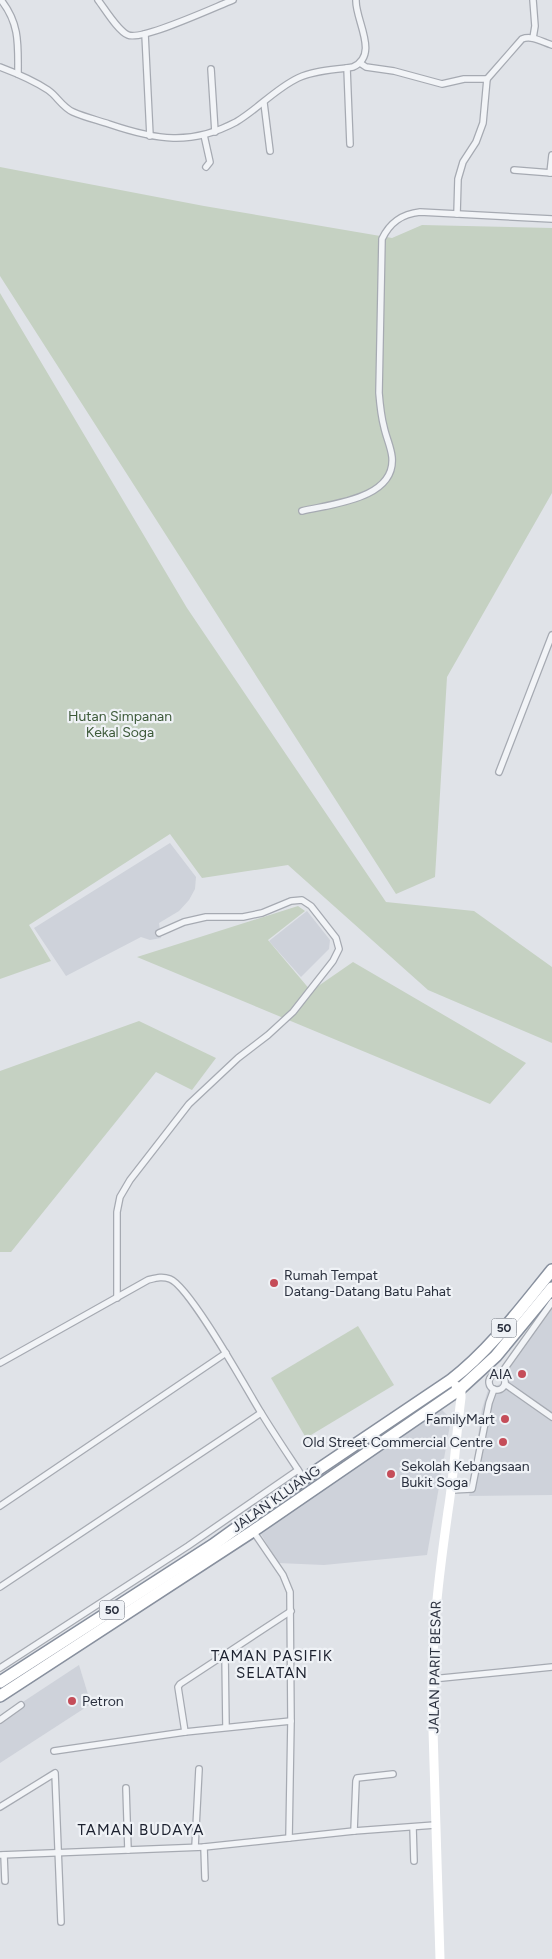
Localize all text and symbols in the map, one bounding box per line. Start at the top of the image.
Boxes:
park label: Hutan Simpanan Kekal Soga [68,708,172,741]
place label: Rumah Tempat Datang-Datang Batu Pahat [284,1267,451,1300]
marker: Rumah Tempat Datang-Datang Batu Pahat [268,1277,280,1289]
road number: 50 [492,1319,516,1338]
place label: AIA [489,1366,513,1383]
marker: AIA [516,1368,528,1380]
place label: FamilyMart [426,1411,495,1428]
marker: FamilyMart [499,1413,511,1425]
place label: Old Street Commercial Centre [303,1434,493,1451]
marker: Old Street Commercial Centre [497,1436,509,1448]
place label: Sekolah Kebangsaan Bukit Soga [401,1458,530,1491]
street label: JALAN KLUANG [228,1462,324,1536]
marker: Sekolah Kebangsaan Bukit Soga [385,1468,397,1480]
road number: 50 [100,1600,124,1620]
street label: JALAN PARIT BESAR [425,1600,445,1734]
district label: TAMAN PASIFIK SELATAN [211,1647,333,1682]
place label: Petron [82,1693,124,1710]
marker: Petron [66,1695,78,1707]
district label: TAMAN BUDAYA [78,1821,204,1839]

